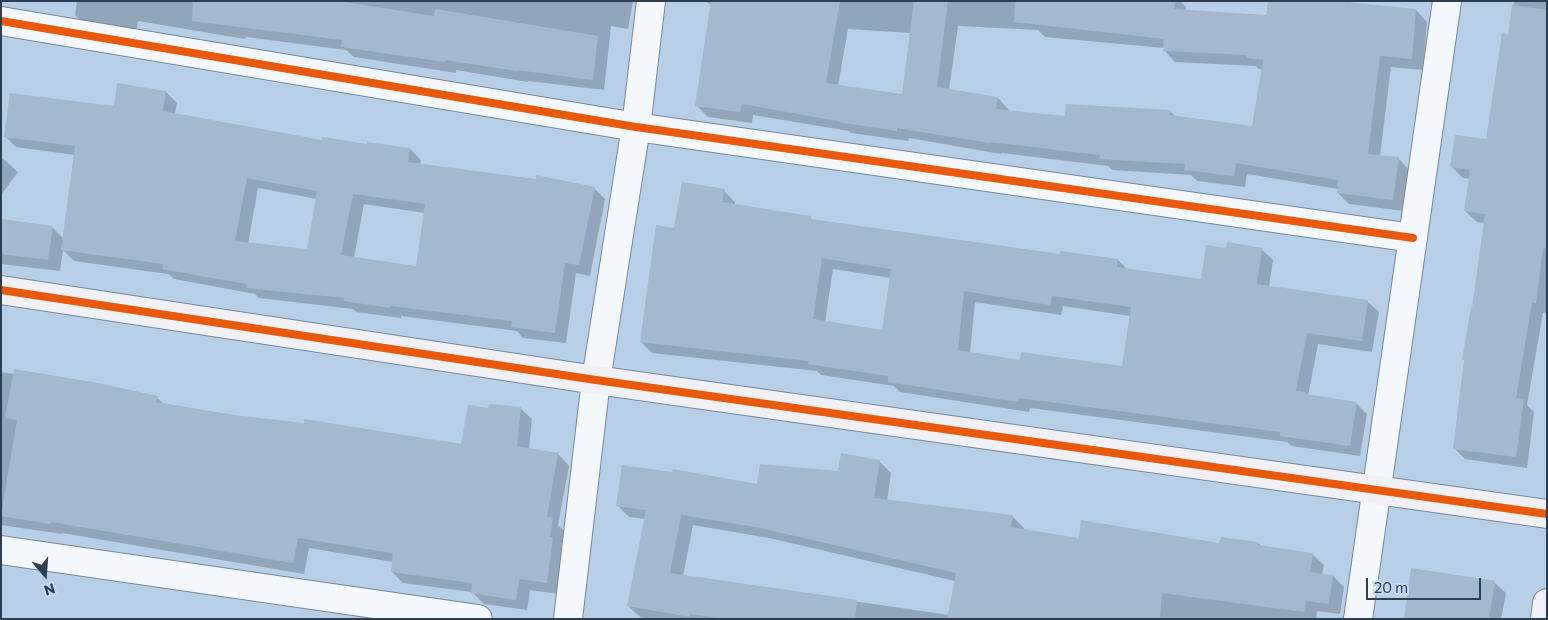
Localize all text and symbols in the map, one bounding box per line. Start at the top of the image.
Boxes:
north arrow [20,550,70,600]
scale bar [1368,568,1483,600]
text: 20 m [1374,578,1408,596]
text: N [42,580,57,599]

